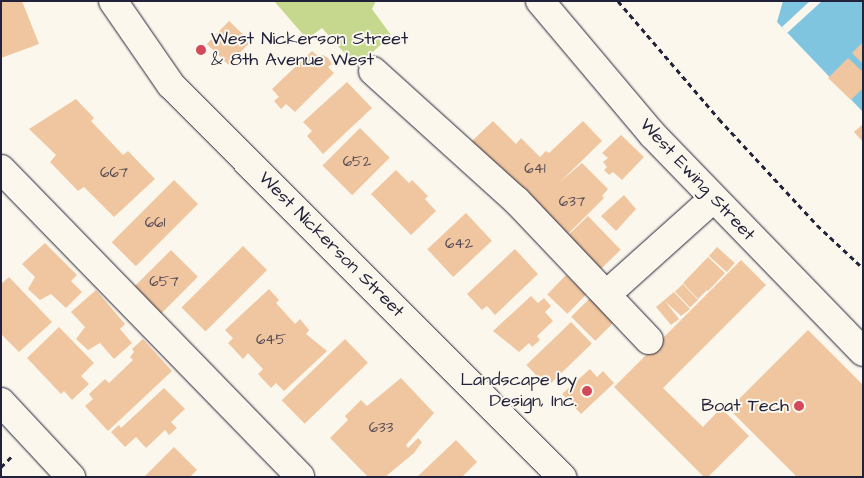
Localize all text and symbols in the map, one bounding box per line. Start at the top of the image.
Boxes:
place label: West Nickerson Street & 8th Avenue West [211,29,408,72]
marker: West Nickerson Street & 8th Avenue West [195,44,207,56]
street label: West Ewing Street [635,114,759,246]
house number: 652 [343,153,371,171]
house number: 641 [524,160,546,178]
house number: 667 [100,164,128,182]
street label: West Nickerson Street [254,168,408,322]
house number: 637 [559,193,585,211]
house number: 661 [145,214,165,232]
house number: 642 [445,235,473,253]
house number: 657 [149,273,179,291]
house number: 645 [256,331,286,349]
place label: Landscape by Design, Inc. [461,370,577,412]
marker: Landscape by Design, Inc. [581,385,593,397]
place label: Boat Tech [701,395,789,417]
marker: Boat Tech [793,400,805,412]
house number: 633 [369,419,393,437]

